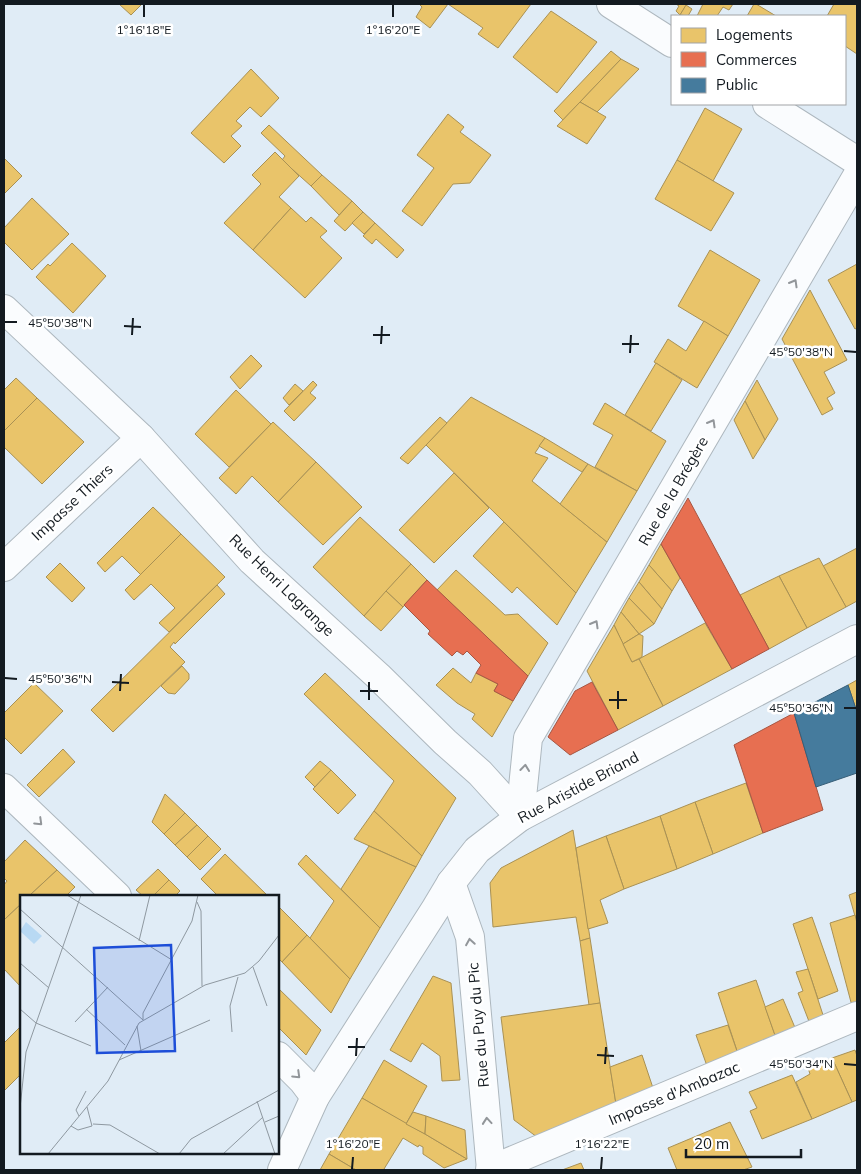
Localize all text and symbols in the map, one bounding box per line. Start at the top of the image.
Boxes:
legend [671,15,846,105]
text: 1°16'18"E [117,22,171,37]
text: 1°16'20"E [366,22,420,37]
text: Logements [716,25,793,44]
text: Commerces [716,50,797,69]
text: Public [716,75,758,94]
one-way arrow [788,279,798,288]
text: 45°50'38"N [28,315,92,330]
text: 45°50'38"N [769,344,833,359]
one-way arrow [706,420,716,429]
street label: Rue de la Brégère [634,433,712,549]
street label: Impasse Thiers [27,459,117,545]
street label: Rue Henri Lagrange [225,530,339,640]
one-way arrow [589,620,599,629]
text: 45°50'36"N [28,671,92,686]
text: 45°50'36"N [769,700,833,715]
street label: Rue Aristide Briand [514,747,642,827]
one-way arrow [519,764,530,772]
one-way arrow [33,816,42,825]
inset map [20,895,279,1154]
one-way arrow [465,938,475,946]
street label: Rue du Puy du Pic [463,962,493,1088]
text: 45°50'34"N [769,1056,833,1071]
street label: Impasse d'Ambazac [606,1057,742,1129]
one-way arrow [292,1069,301,1078]
one-way arrow [482,1117,493,1125]
scale bar [686,1126,801,1158]
text: 20 m [694,1134,729,1153]
text: 1°16'20"E [326,1136,380,1151]
text: 1°16'22"E [575,1136,629,1151]

